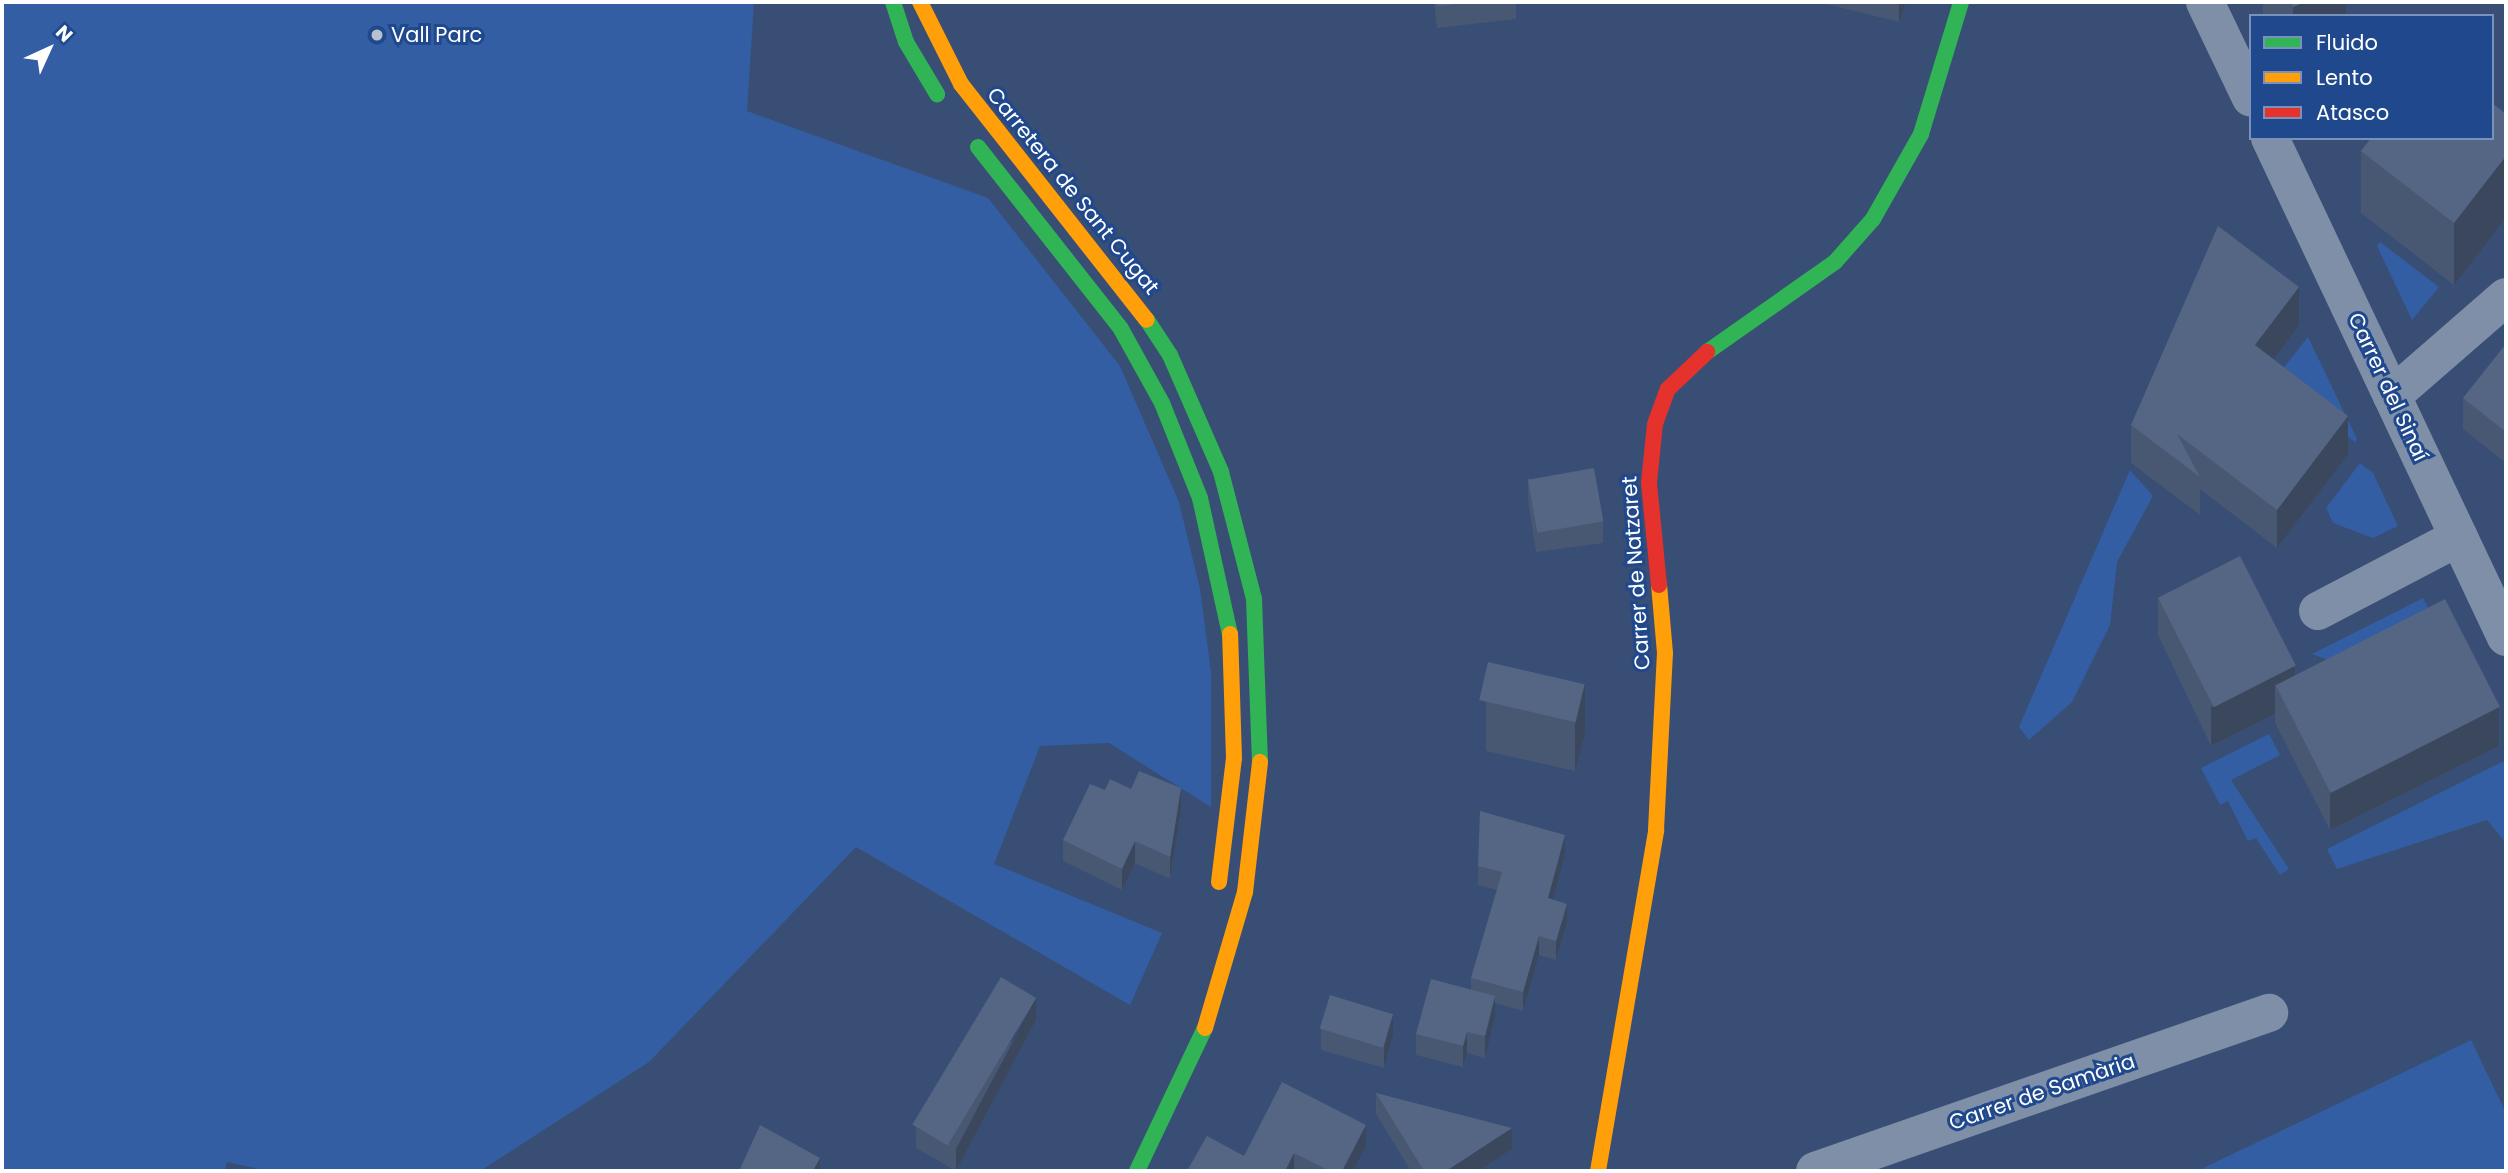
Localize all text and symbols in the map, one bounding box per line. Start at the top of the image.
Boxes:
north arrow [14,14,84,84]
legend [2249,14,2494,140]
text: N [50,19,79,48]
place label: Vall Parc [391,22,482,48]
marker: Vall Parc [369,27,385,43]
text: Fluido [2316,28,2378,57]
text: Lento [2316,63,2373,92]
street label: Carretera de Sant Cugat [982,82,1164,300]
text: Atasco [2316,98,2389,127]
street label: Carrer del Sinaí [2343,309,2433,465]
street label: Carrer de Natzaret [1617,475,1655,671]
street label: Carrer de Samària [1946,1048,2138,1136]

